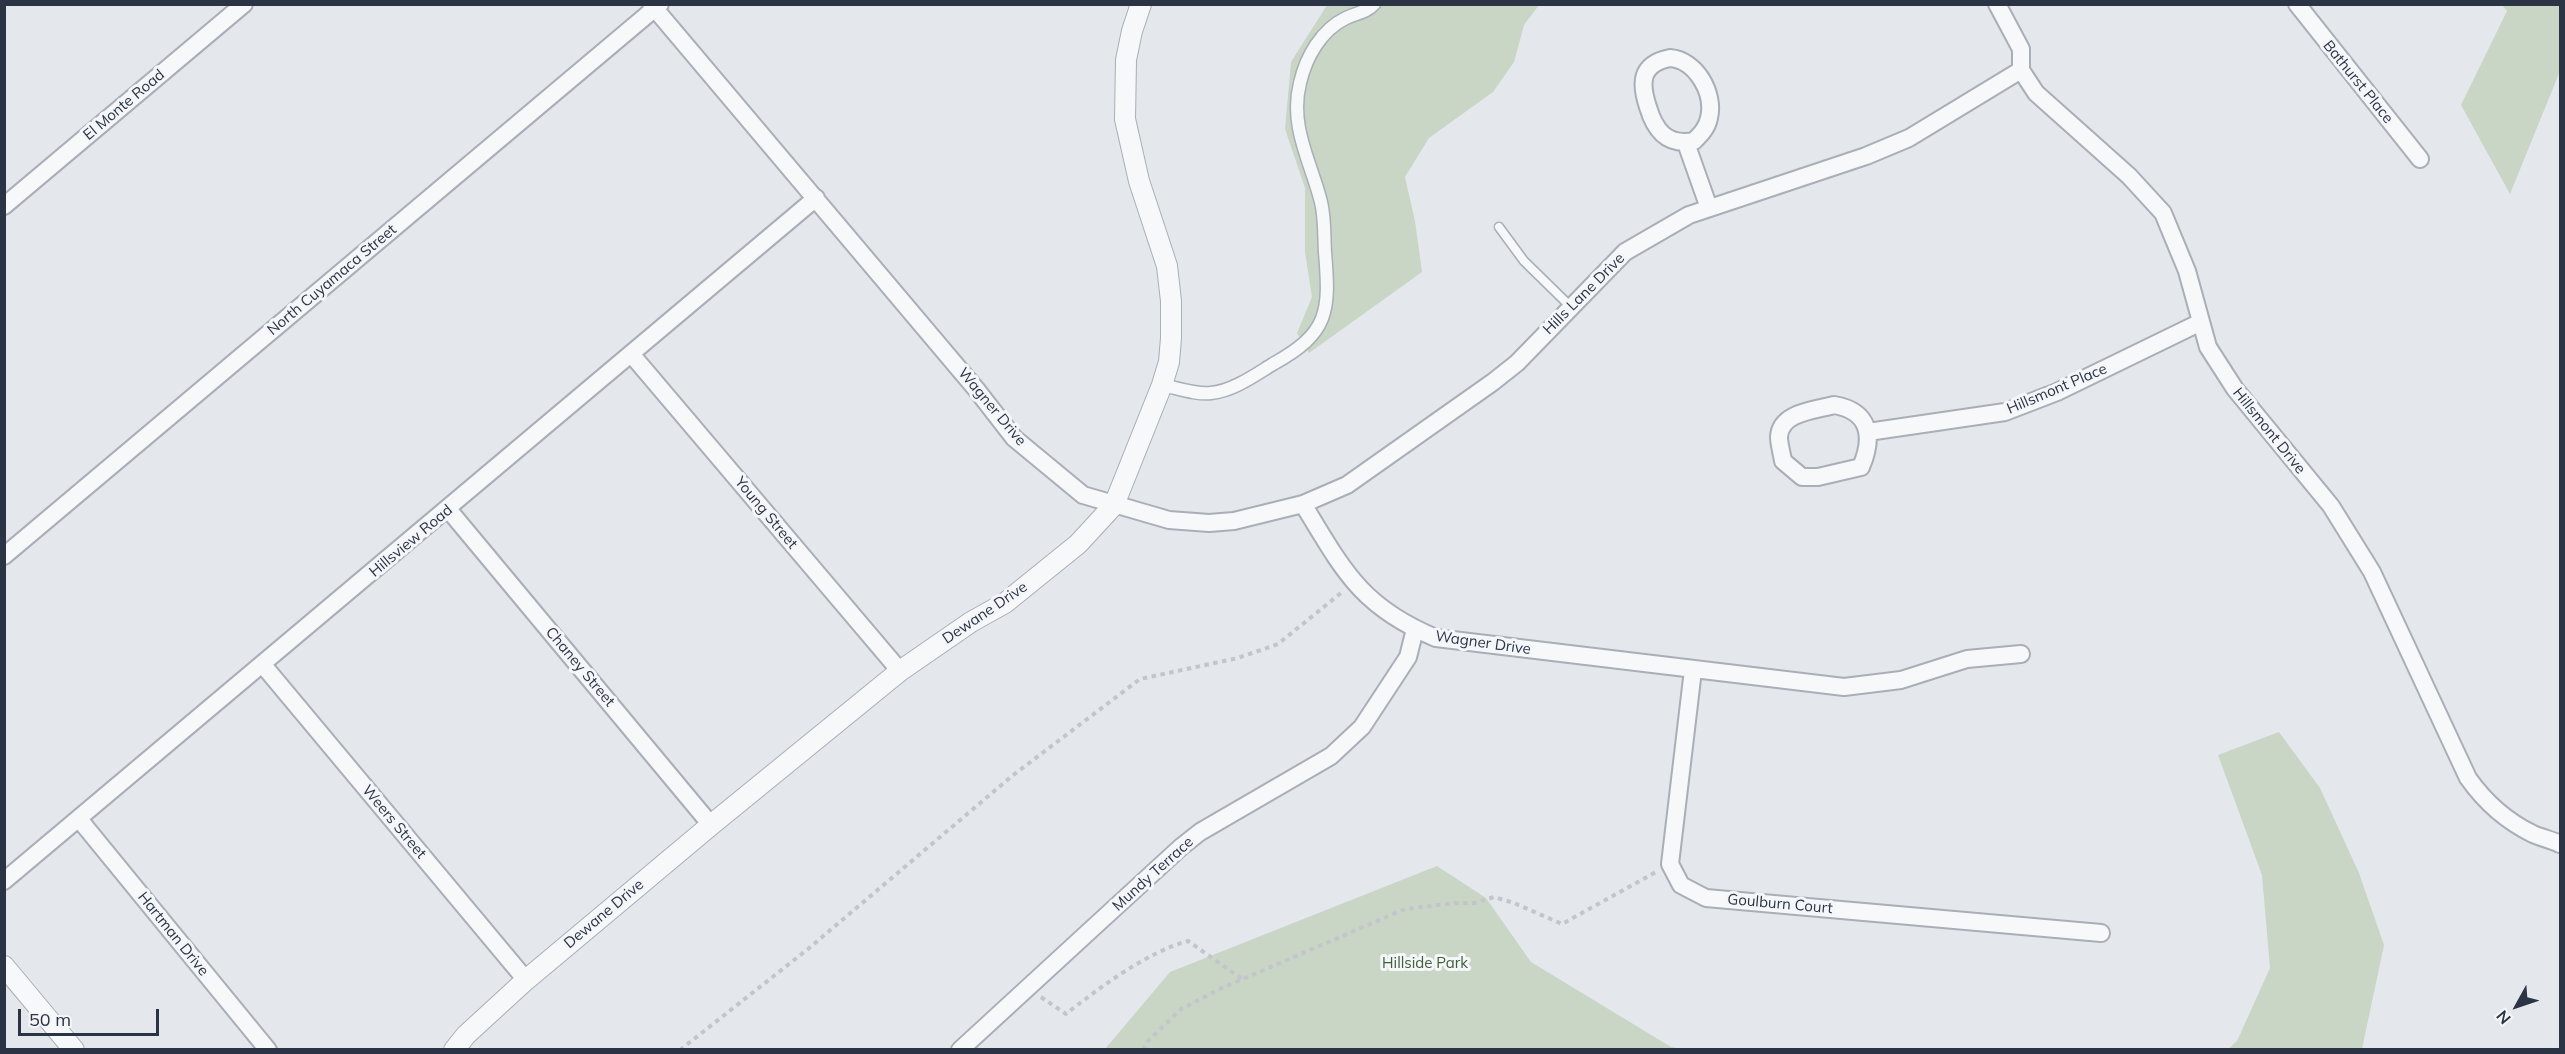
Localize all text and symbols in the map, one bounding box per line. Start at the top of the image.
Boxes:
street label: Bathurst Place [2319,37,2397,127]
street label: El Monte Road [80,66,168,144]
street label: North Cuyamaca Street [264,221,400,339]
street label: Hills Lane Drive [1540,250,1628,338]
street label: Hillsmont Place [2004,360,2110,418]
street label: Wagner Drive [954,364,1030,450]
street label: Hillsmont Drive [2229,384,2309,478]
street label: Young Street [731,473,801,553]
street label: Hillsview Road [366,501,456,581]
street label: Dewane Drive [939,578,1031,648]
street label: Chaney Street [542,624,618,710]
street label: Wagner Drive [1434,627,1532,659]
street label: Weers Street [358,782,430,862]
street label: Mundy Terrace [1109,833,1197,915]
street label: Dewane Drive [561,876,647,952]
street label: Hartman Drive [134,888,212,980]
street label: Goulburn Court [1727,890,1833,918]
park label: Hillside Park [1382,954,1468,972]
north arrow [2487,976,2547,1036]
scale bar [21,997,162,1035]
text: N [2492,1007,2515,1029]
text: 50 m [29,1008,71,1031]

